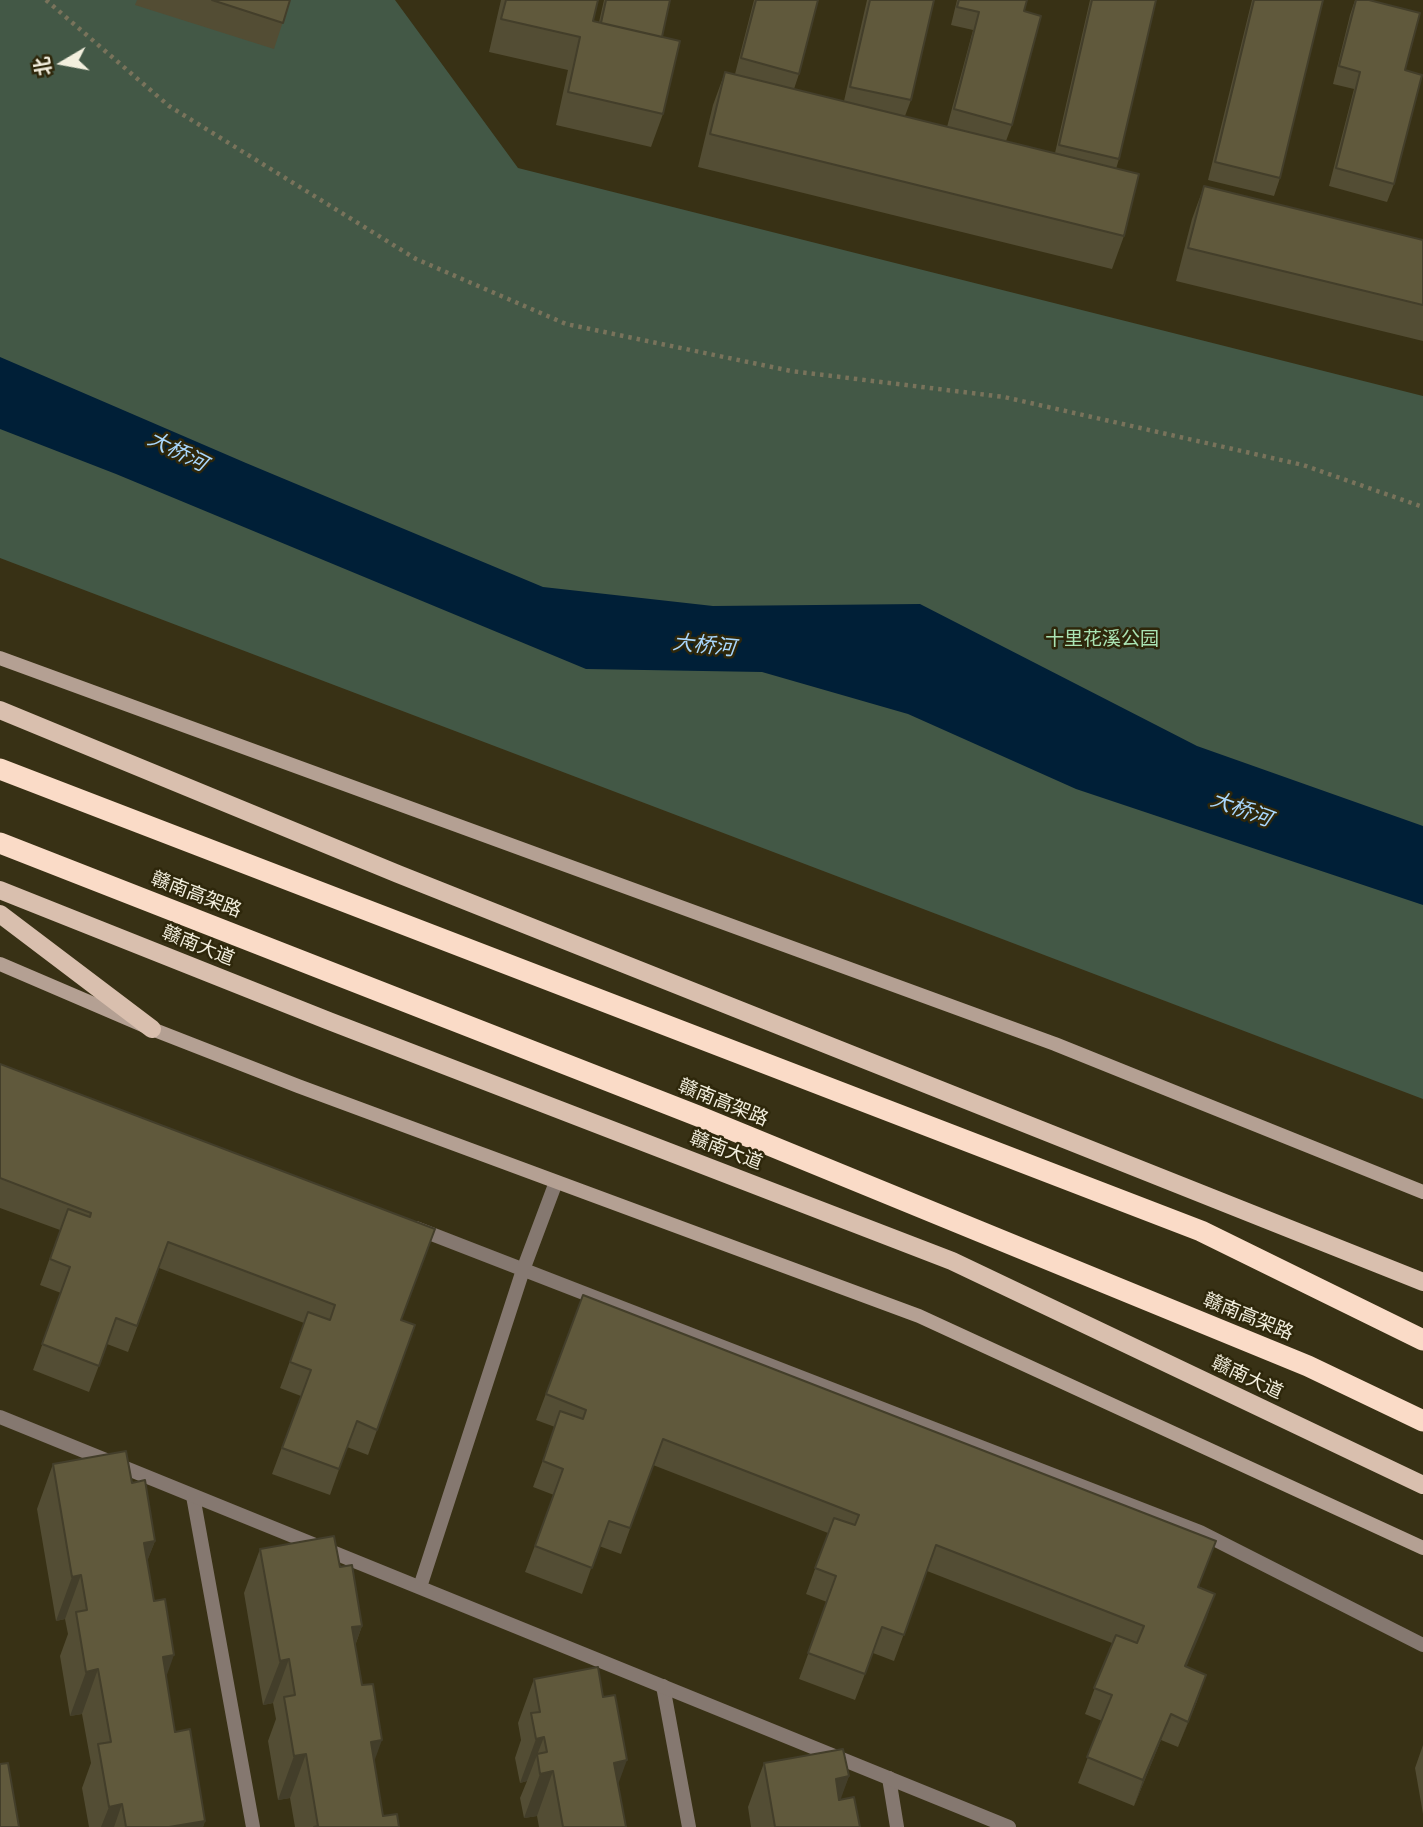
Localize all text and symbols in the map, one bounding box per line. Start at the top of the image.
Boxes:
north arrow [28,28,98,98]
text: 北 [28,55,57,78]
water label: 大桥河 [143,426,211,478]
park label: 十里花溪公园 [1045,629,1159,651]
water label: 大桥河 [671,630,737,662]
water label: 大桥河 [1207,787,1275,833]
street label: 赣南高架路 [148,867,244,923]
street label: 赣南大道 [158,921,238,971]
street label: 赣南高架路 [675,1075,771,1131]
street label: 赣南大道 [686,1127,766,1175]
street label: 赣南高架路 [1200,1289,1296,1345]
street label: 赣南大道 [1208,1352,1286,1404]

